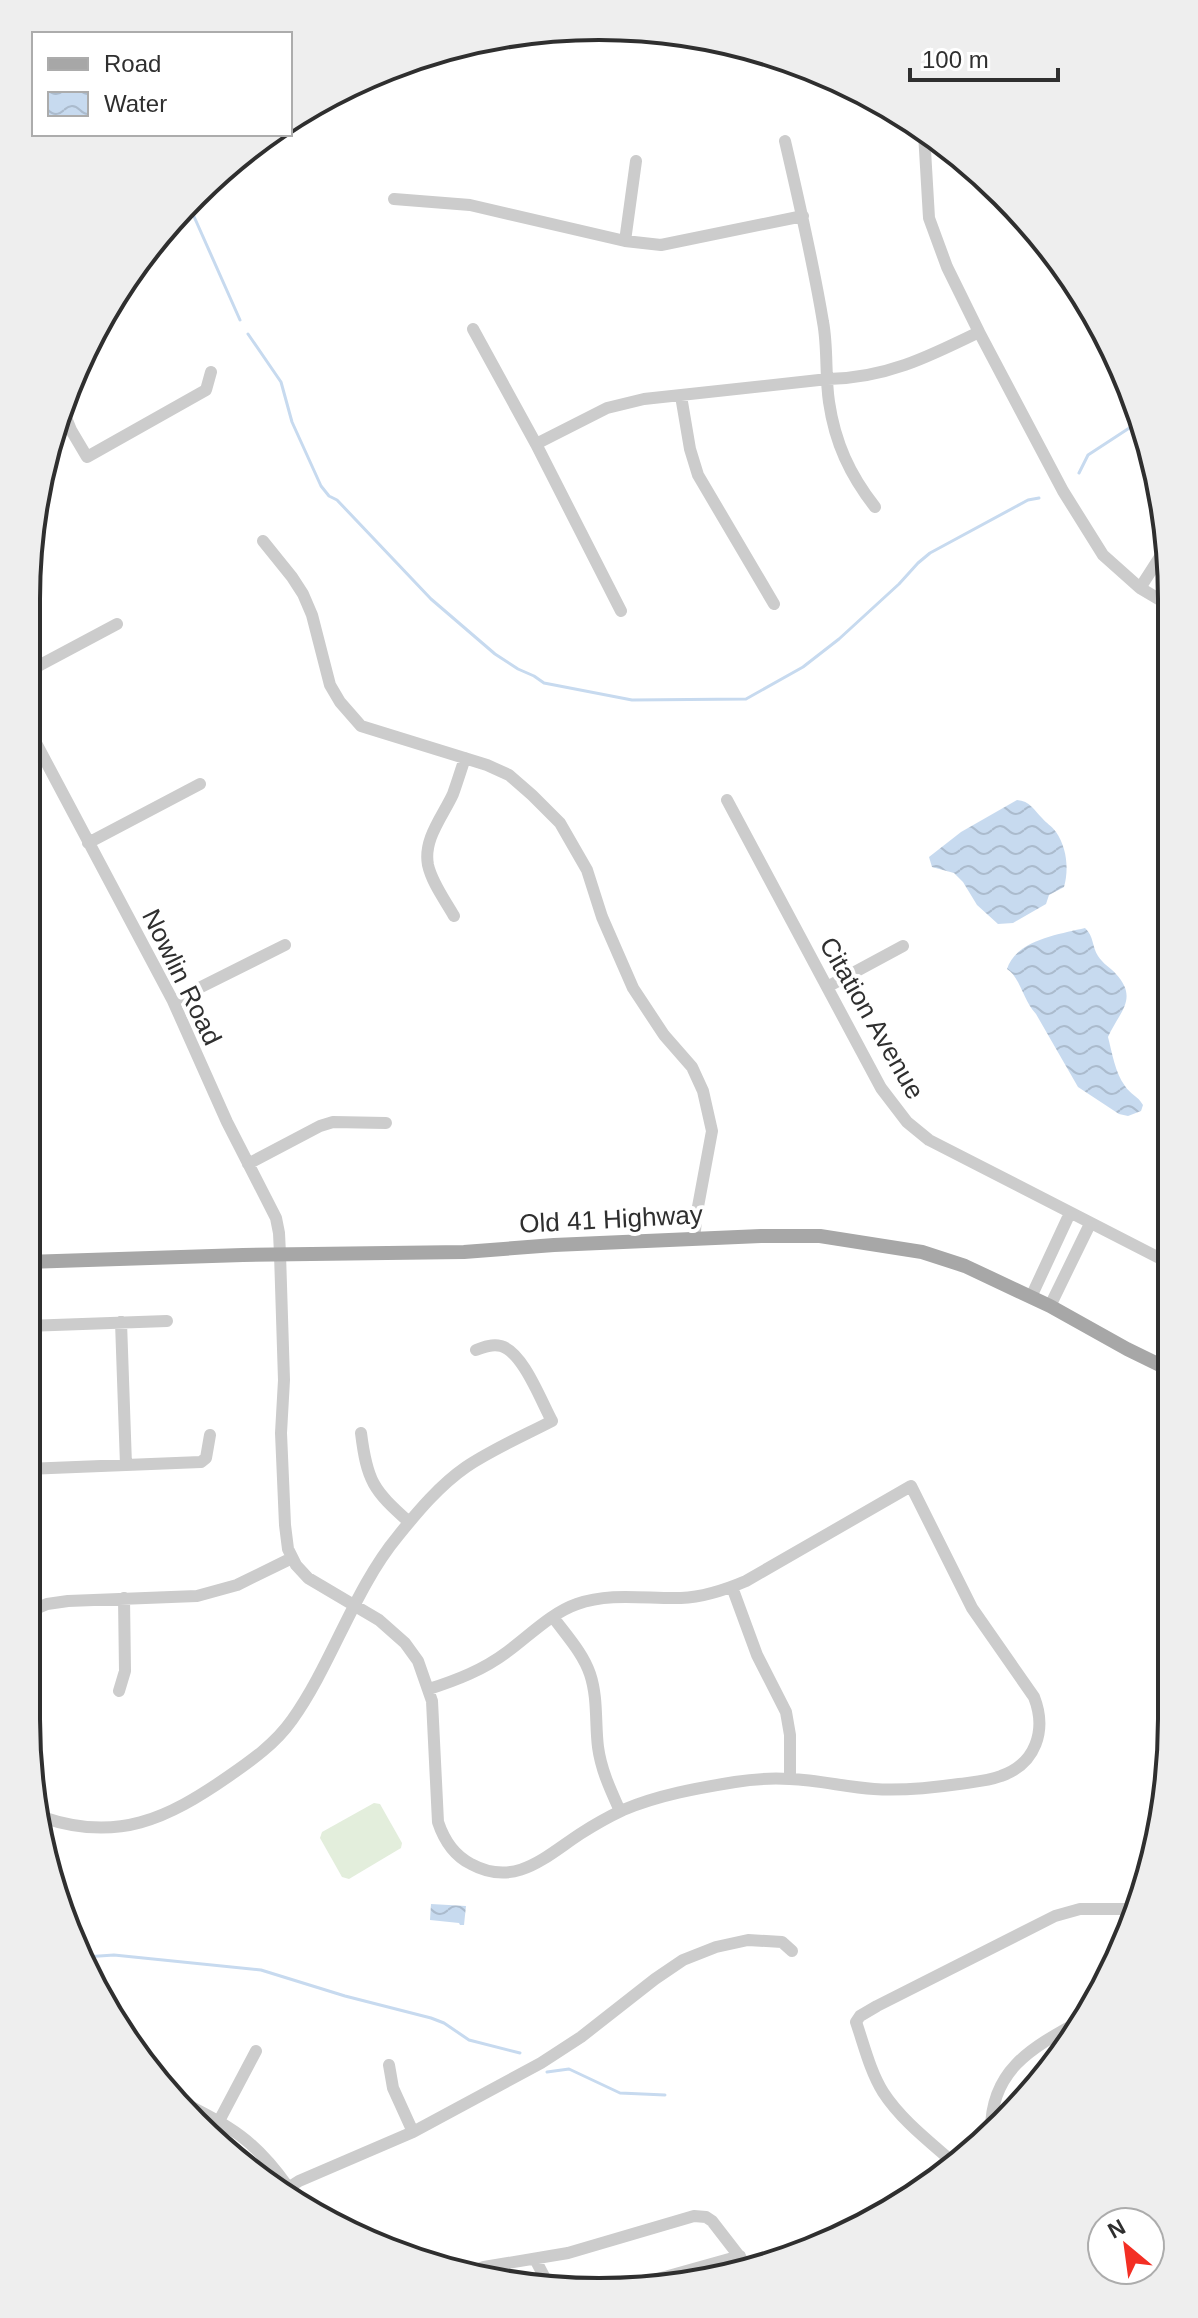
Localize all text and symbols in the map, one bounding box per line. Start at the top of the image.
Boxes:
legend [32,32,292,136]
scale bar [910,32,1058,82]
text: 100 m [922,46,989,73]
text: Road [104,50,161,77]
text: Water [104,90,167,117]
street label: Nowlin Road [136,904,228,1050]
street label: Citation Avenue [814,932,930,1104]
street label: Old 41 Highway [519,1199,703,1239]
north arrow [1086,2206,1166,2286]
text: N [1104,2214,1130,2244]

